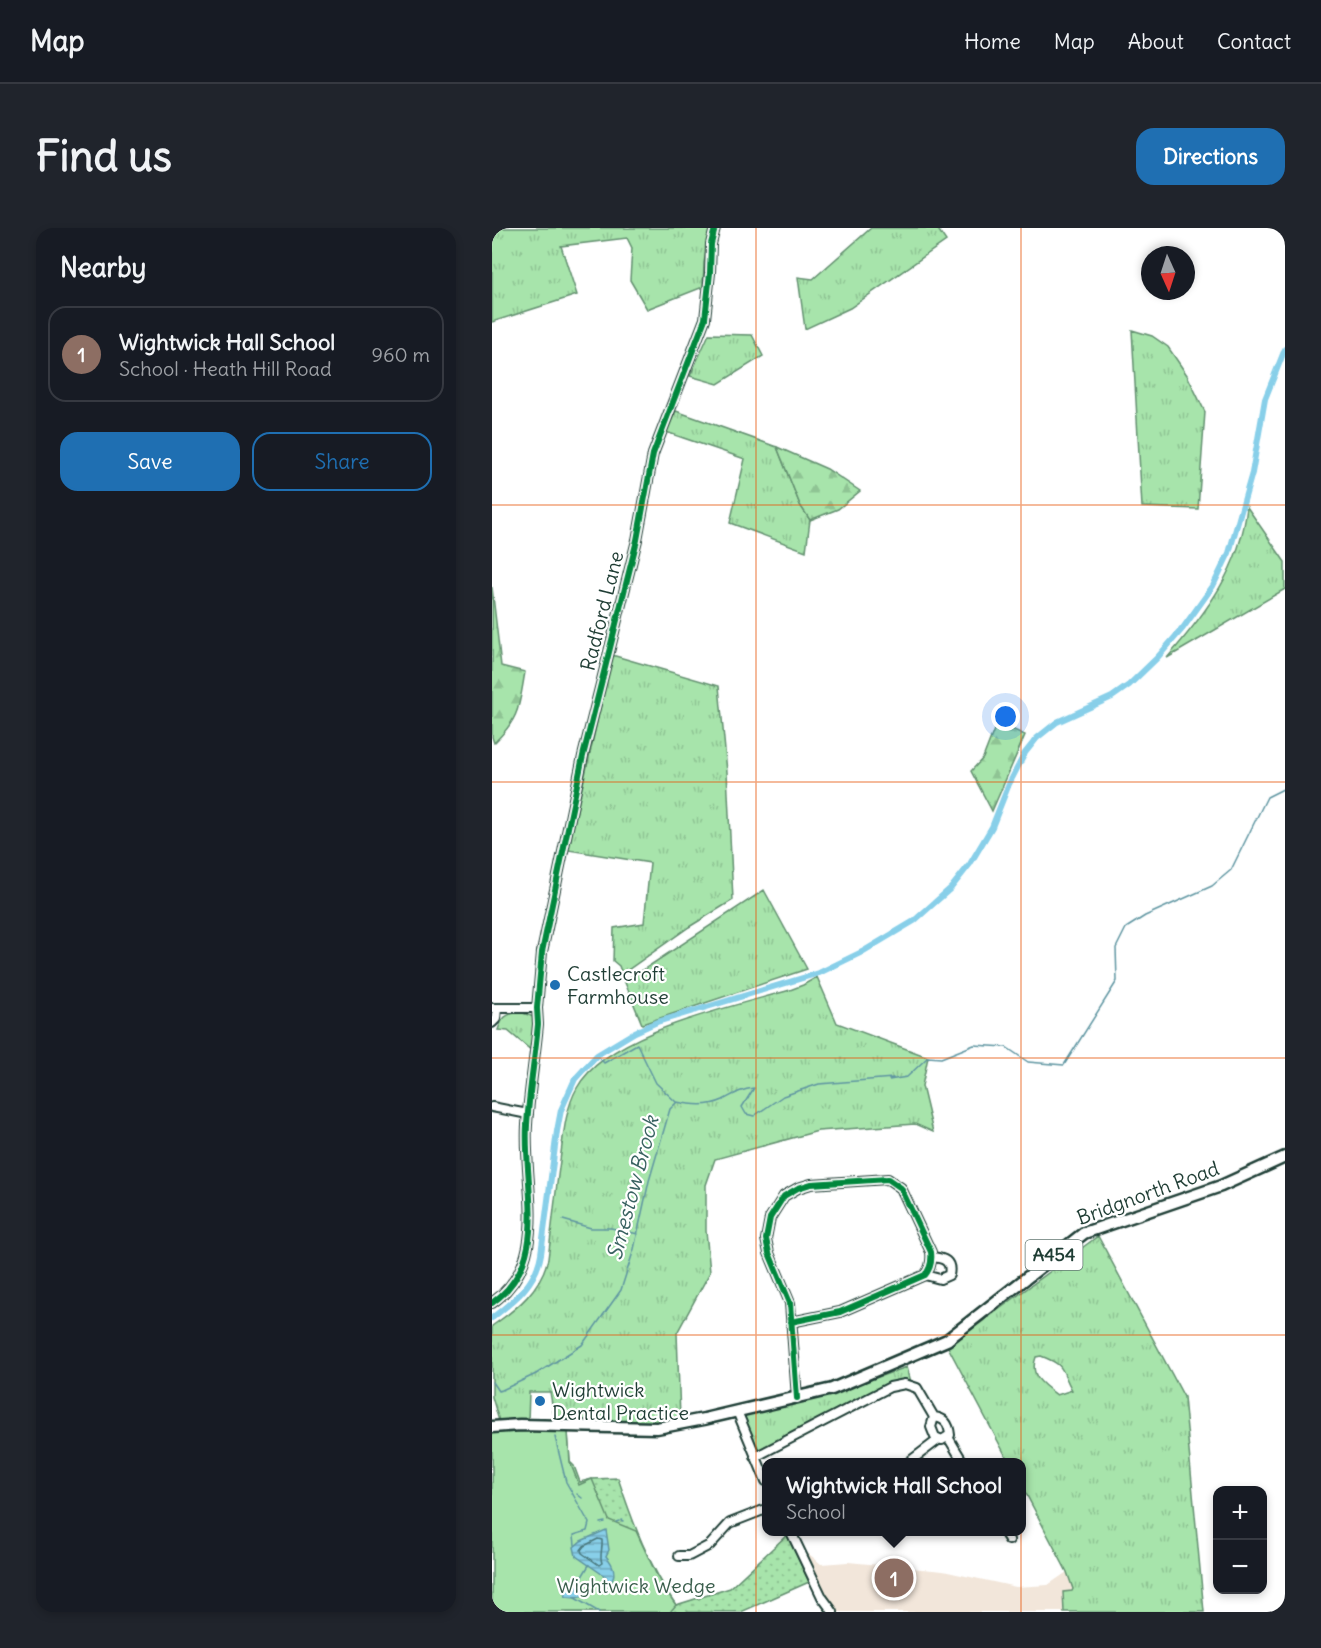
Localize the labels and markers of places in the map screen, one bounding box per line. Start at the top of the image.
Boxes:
place label: Castlecroft Farmhouse [567,961,669,1009]
marker: Castlecroft Farmhouse [548,978,562,992]
place label: Wightwick Dental Practice [552,1377,689,1425]
marker: Wightwick Dental Practice [533,1394,547,1408]
pin: 1 [874,1556,914,1600]

